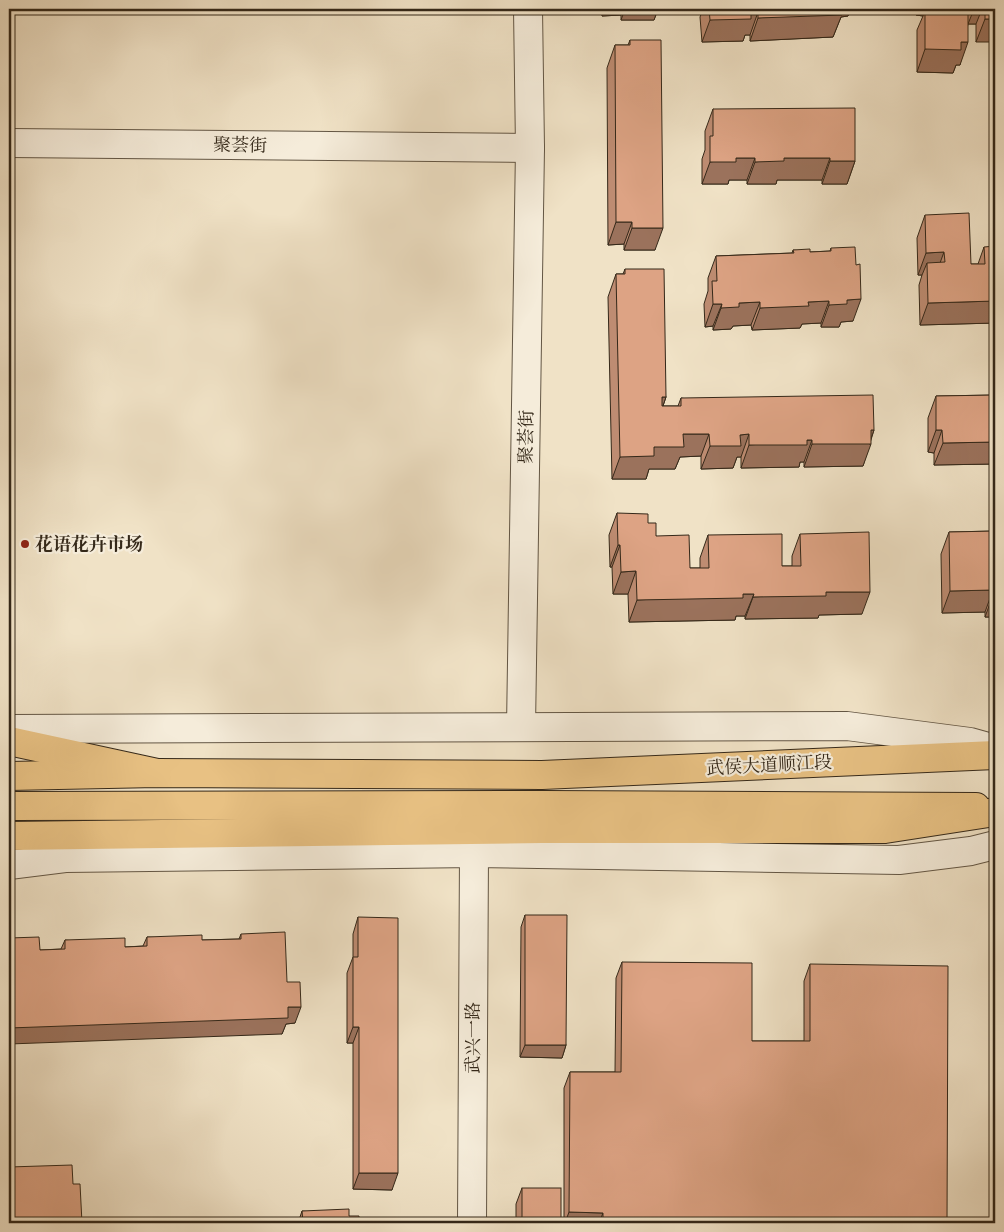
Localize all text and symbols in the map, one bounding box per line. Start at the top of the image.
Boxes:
street label: 聚荟街 [213,133,267,157]
street label: 聚荟街 [514,410,538,464]
place label: 花语花卉市场 [35,532,143,556]
marker: 花语花卉市场 [19,538,31,550]
street label: 武侯大道顺江段 [705,750,833,780]
street label: 武兴一路 [461,1002,485,1074]

